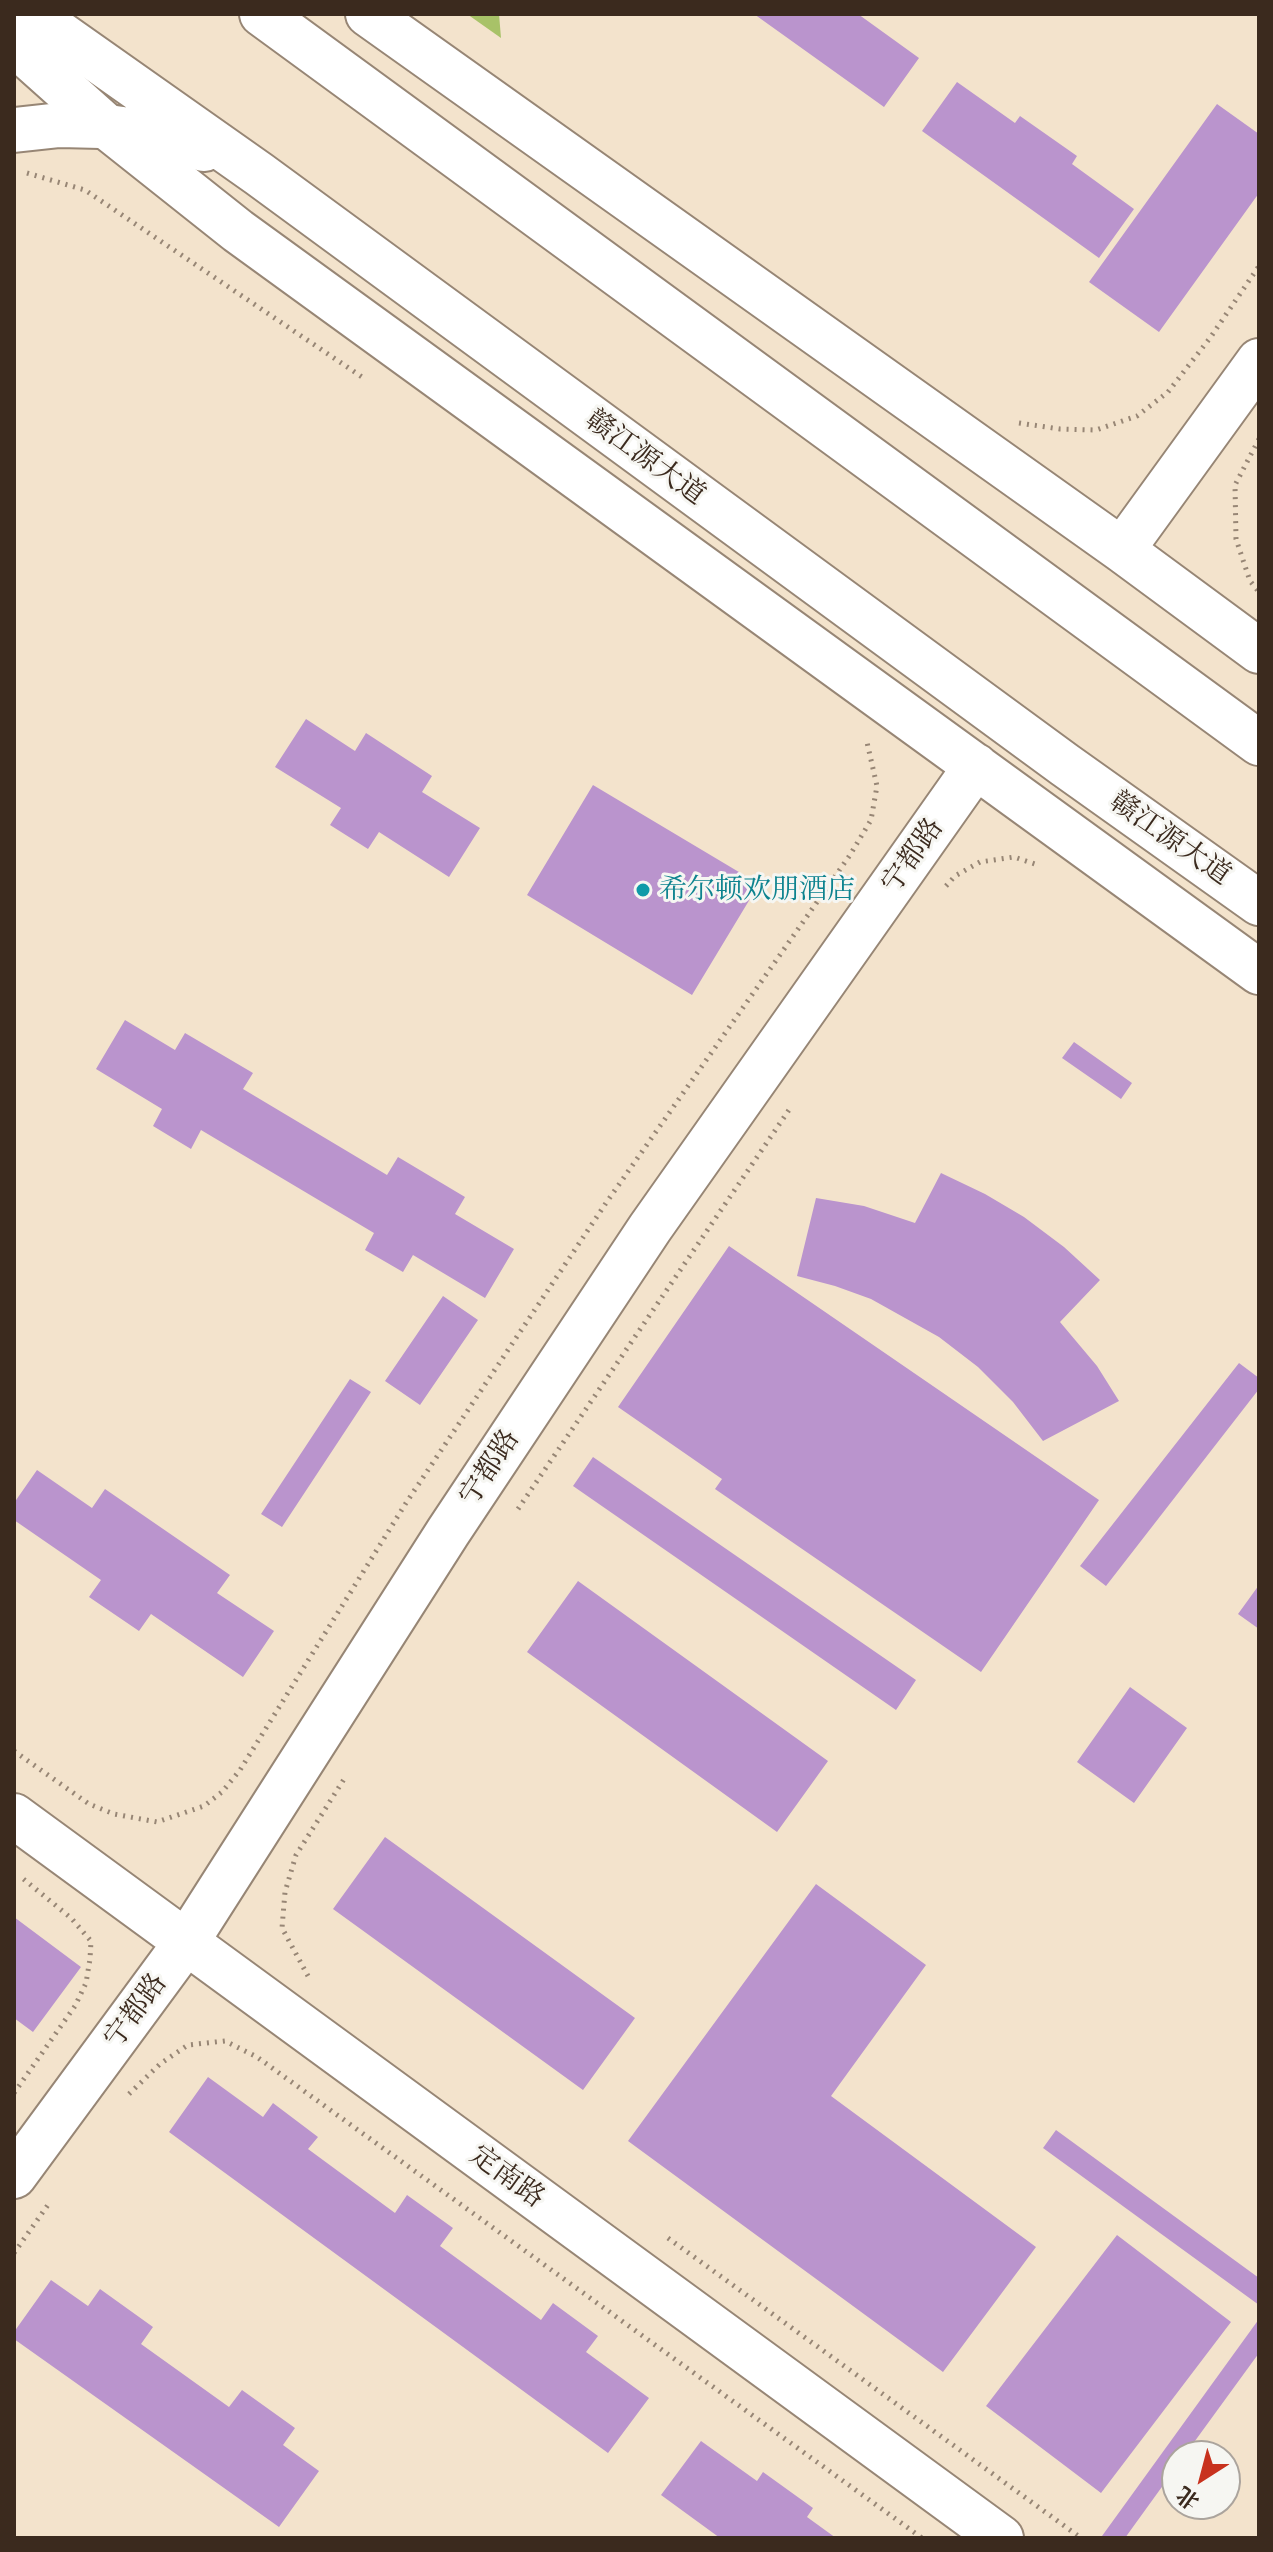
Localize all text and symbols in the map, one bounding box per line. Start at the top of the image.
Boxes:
street label: 赣江源大道 [578,403,712,513]
street label: 赣江源大道 [1103,785,1237,893]
street label: 宁都路 [875,812,951,900]
place label: 希尔顿欢朋酒店 [659,873,855,907]
marker: 希尔顿欢朋酒店 [634,881,652,899]
street label: 宁都路 [453,1424,527,1512]
street label: 宁都路 [98,1967,174,2055]
street label: 定南路 [463,2139,551,2215]
north arrow [1161,2440,1241,2520]
text: 北 [1170,2480,1205,2516]

